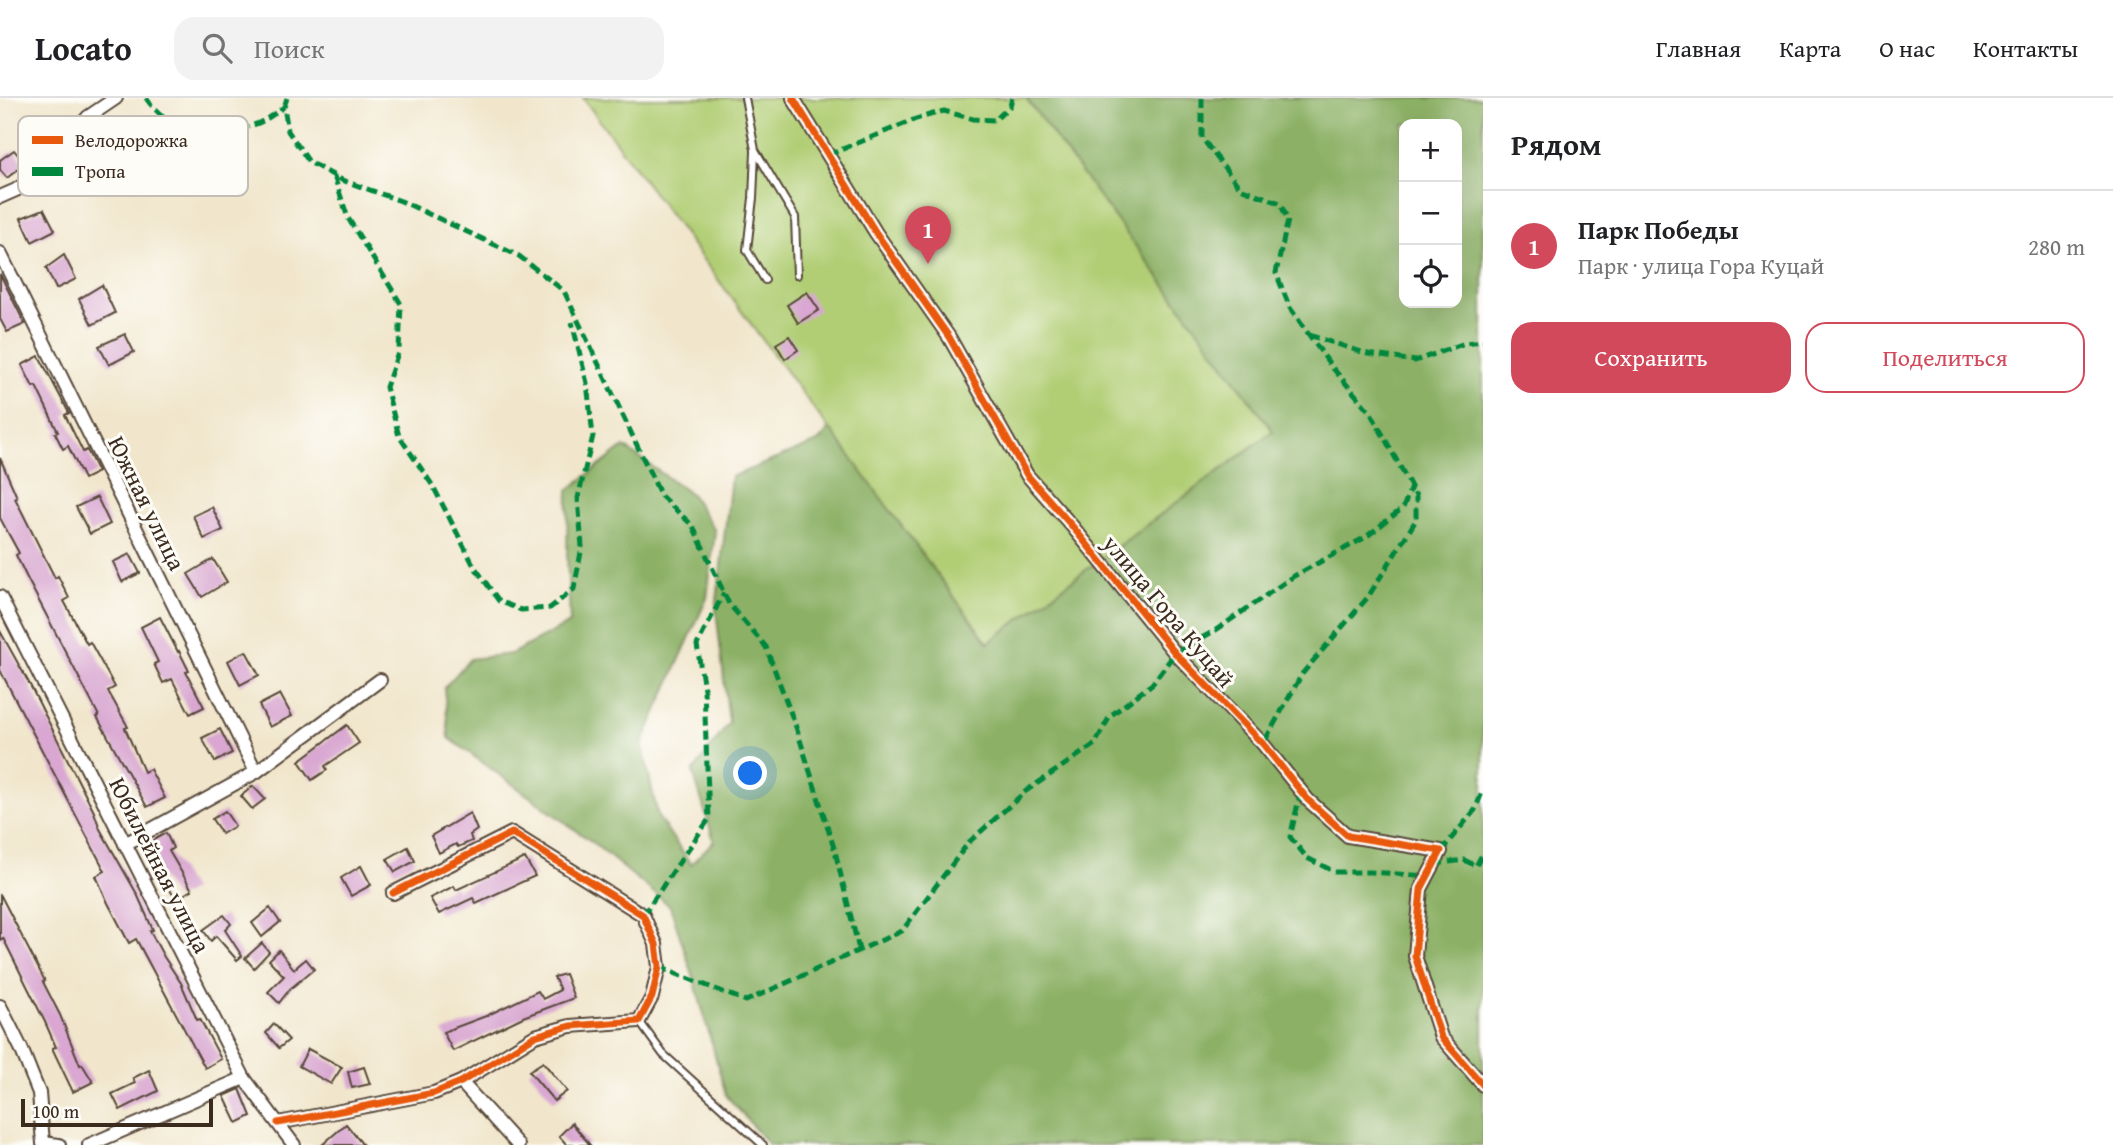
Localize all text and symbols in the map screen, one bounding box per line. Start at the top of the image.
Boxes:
search box [174,17,664,80]
text: Locato [35,24,132,72]
icon: search [198,29,236,67]
text: Поиск [254,29,325,68]
text: Главная [1656,31,1741,66]
text: Карта [1779,31,1841,66]
text: О нас [1879,31,1935,66]
text: Контакты [1973,31,2078,66]
legend [18,116,248,196]
map controls [1399,119,1462,308]
button: + [1399,119,1462,182]
text: Рядом [1511,122,1602,166]
text: Велодорожка [75,126,188,154]
text: Тропа [75,157,125,185]
button: − [1399,182,1462,245]
pin: 1 [905,206,951,264]
text: Парк Победы [1578,210,1739,249]
text: 1 [1528,230,1540,263]
text: 280 m [2028,230,2085,263]
button: locate [1399,245,1462,308]
text: Парк · улица Гора Куцай [1578,249,1824,282]
button: Сохранить [1511,322,1791,393]
button: Поделиться [1805,322,2085,393]
street label: Южная улица [99,430,195,577]
street label: улица Гора Куцай [1094,526,1243,695]
your location [733,756,767,790]
street label: Юбилейная улица [101,771,220,960]
scale bar [21,1096,214,1128]
text: 100 m [32,1097,79,1125]

